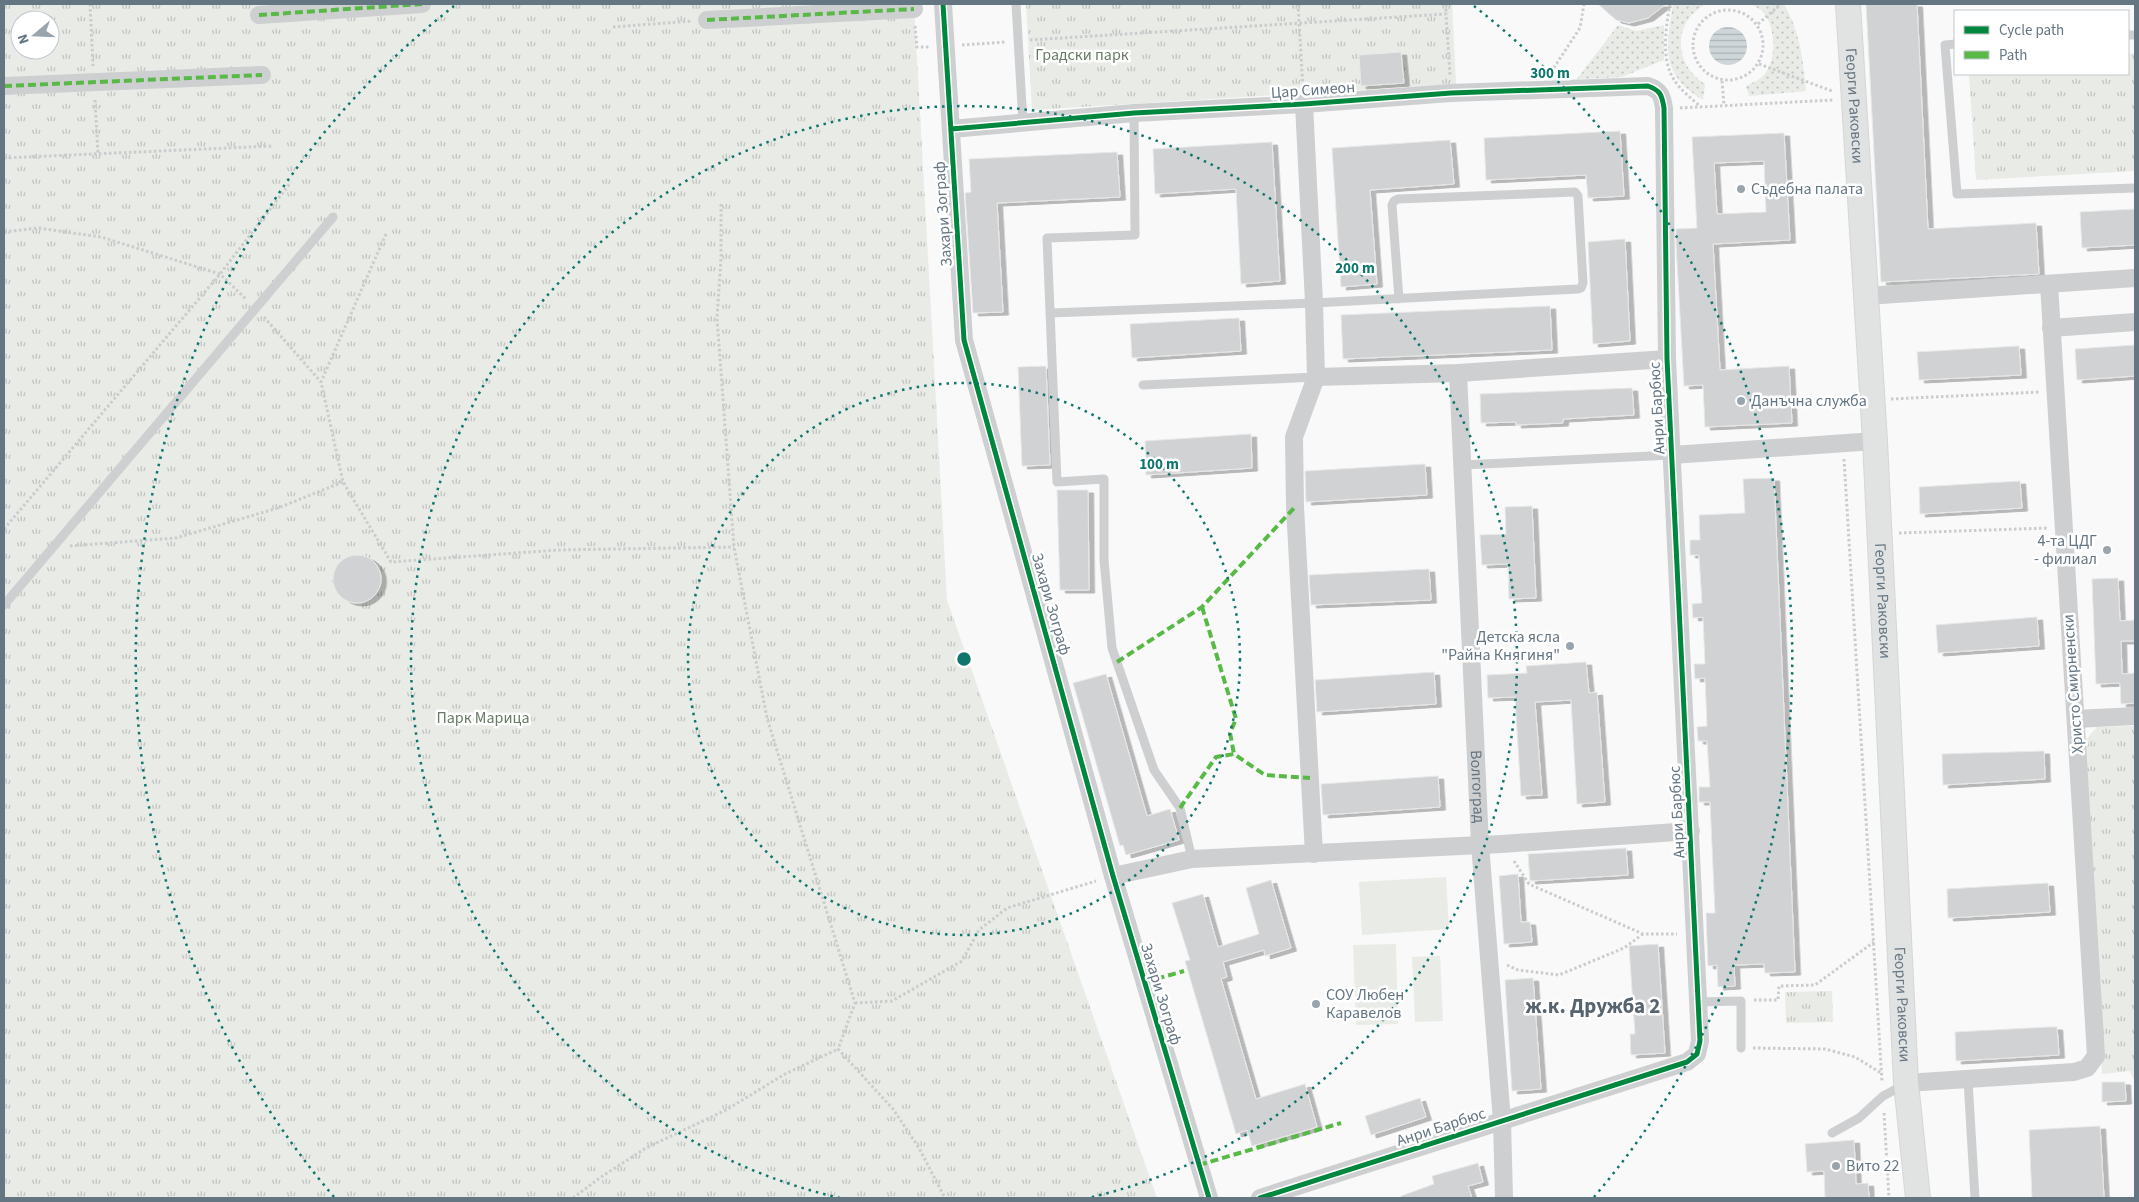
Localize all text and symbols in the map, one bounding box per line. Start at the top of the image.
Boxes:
north arrow [10,10,60,60]
legend [1954,10,2129,75]
text: Cycle path [1999,20,2064,41]
text: N [13,31,35,47]
park label: Градски парк [1035,44,1129,66]
text: Path [1999,45,2027,66]
street label: Георги Раковски [1840,47,1869,164]
text: 300 m [1530,63,1570,84]
street label: Цар Симеон [1270,76,1356,104]
street label: Захари Зограф [928,161,958,267]
place label: Съдебна палата [1751,178,1863,200]
marker: Съдебна палата [1735,183,1747,195]
text: 200 m [1335,258,1375,279]
street label: Анри Барбюс [1644,361,1670,455]
place label: Данъчна служба [1751,390,1867,412]
marker: Данъчна служба [1735,395,1747,407]
text: 100 m [1139,454,1179,475]
place label: 4-та ЦДГ - филиал [2034,530,2097,570]
street label: Георги Раковски [1869,543,1897,659]
marker: 4-та ЦДГ - филиал [2101,544,2113,556]
street label: Захари Зограф [1026,550,1076,658]
street label: Христо Смирненски [2057,614,2089,754]
place label: Детска ясла "Райна Княгиня" [1441,626,1560,666]
marker: Детска ясла "Райна Княгиня" [1564,640,1576,652]
centre of rings [955,650,973,668]
park label: Парк Марица [436,707,530,729]
street label: Волгоград [1465,750,1490,824]
street label: Анри Барбюс [1664,765,1690,859]
street label: Захари Зограф [1135,940,1187,1048]
street label: Георги Раковски [1888,946,1916,1063]
place label: СОУ Любен Каравелов [1326,984,1404,1024]
district label: ж.к. Дружба 2 [1526,991,1660,1021]
marker: СОУ Любен Каравелов [1310,998,1322,1010]
street label: Анри Барбюс [1393,1102,1489,1152]
place label: Вито 22 [1846,1155,1899,1177]
marker: Вито 22 [1830,1160,1842,1172]

